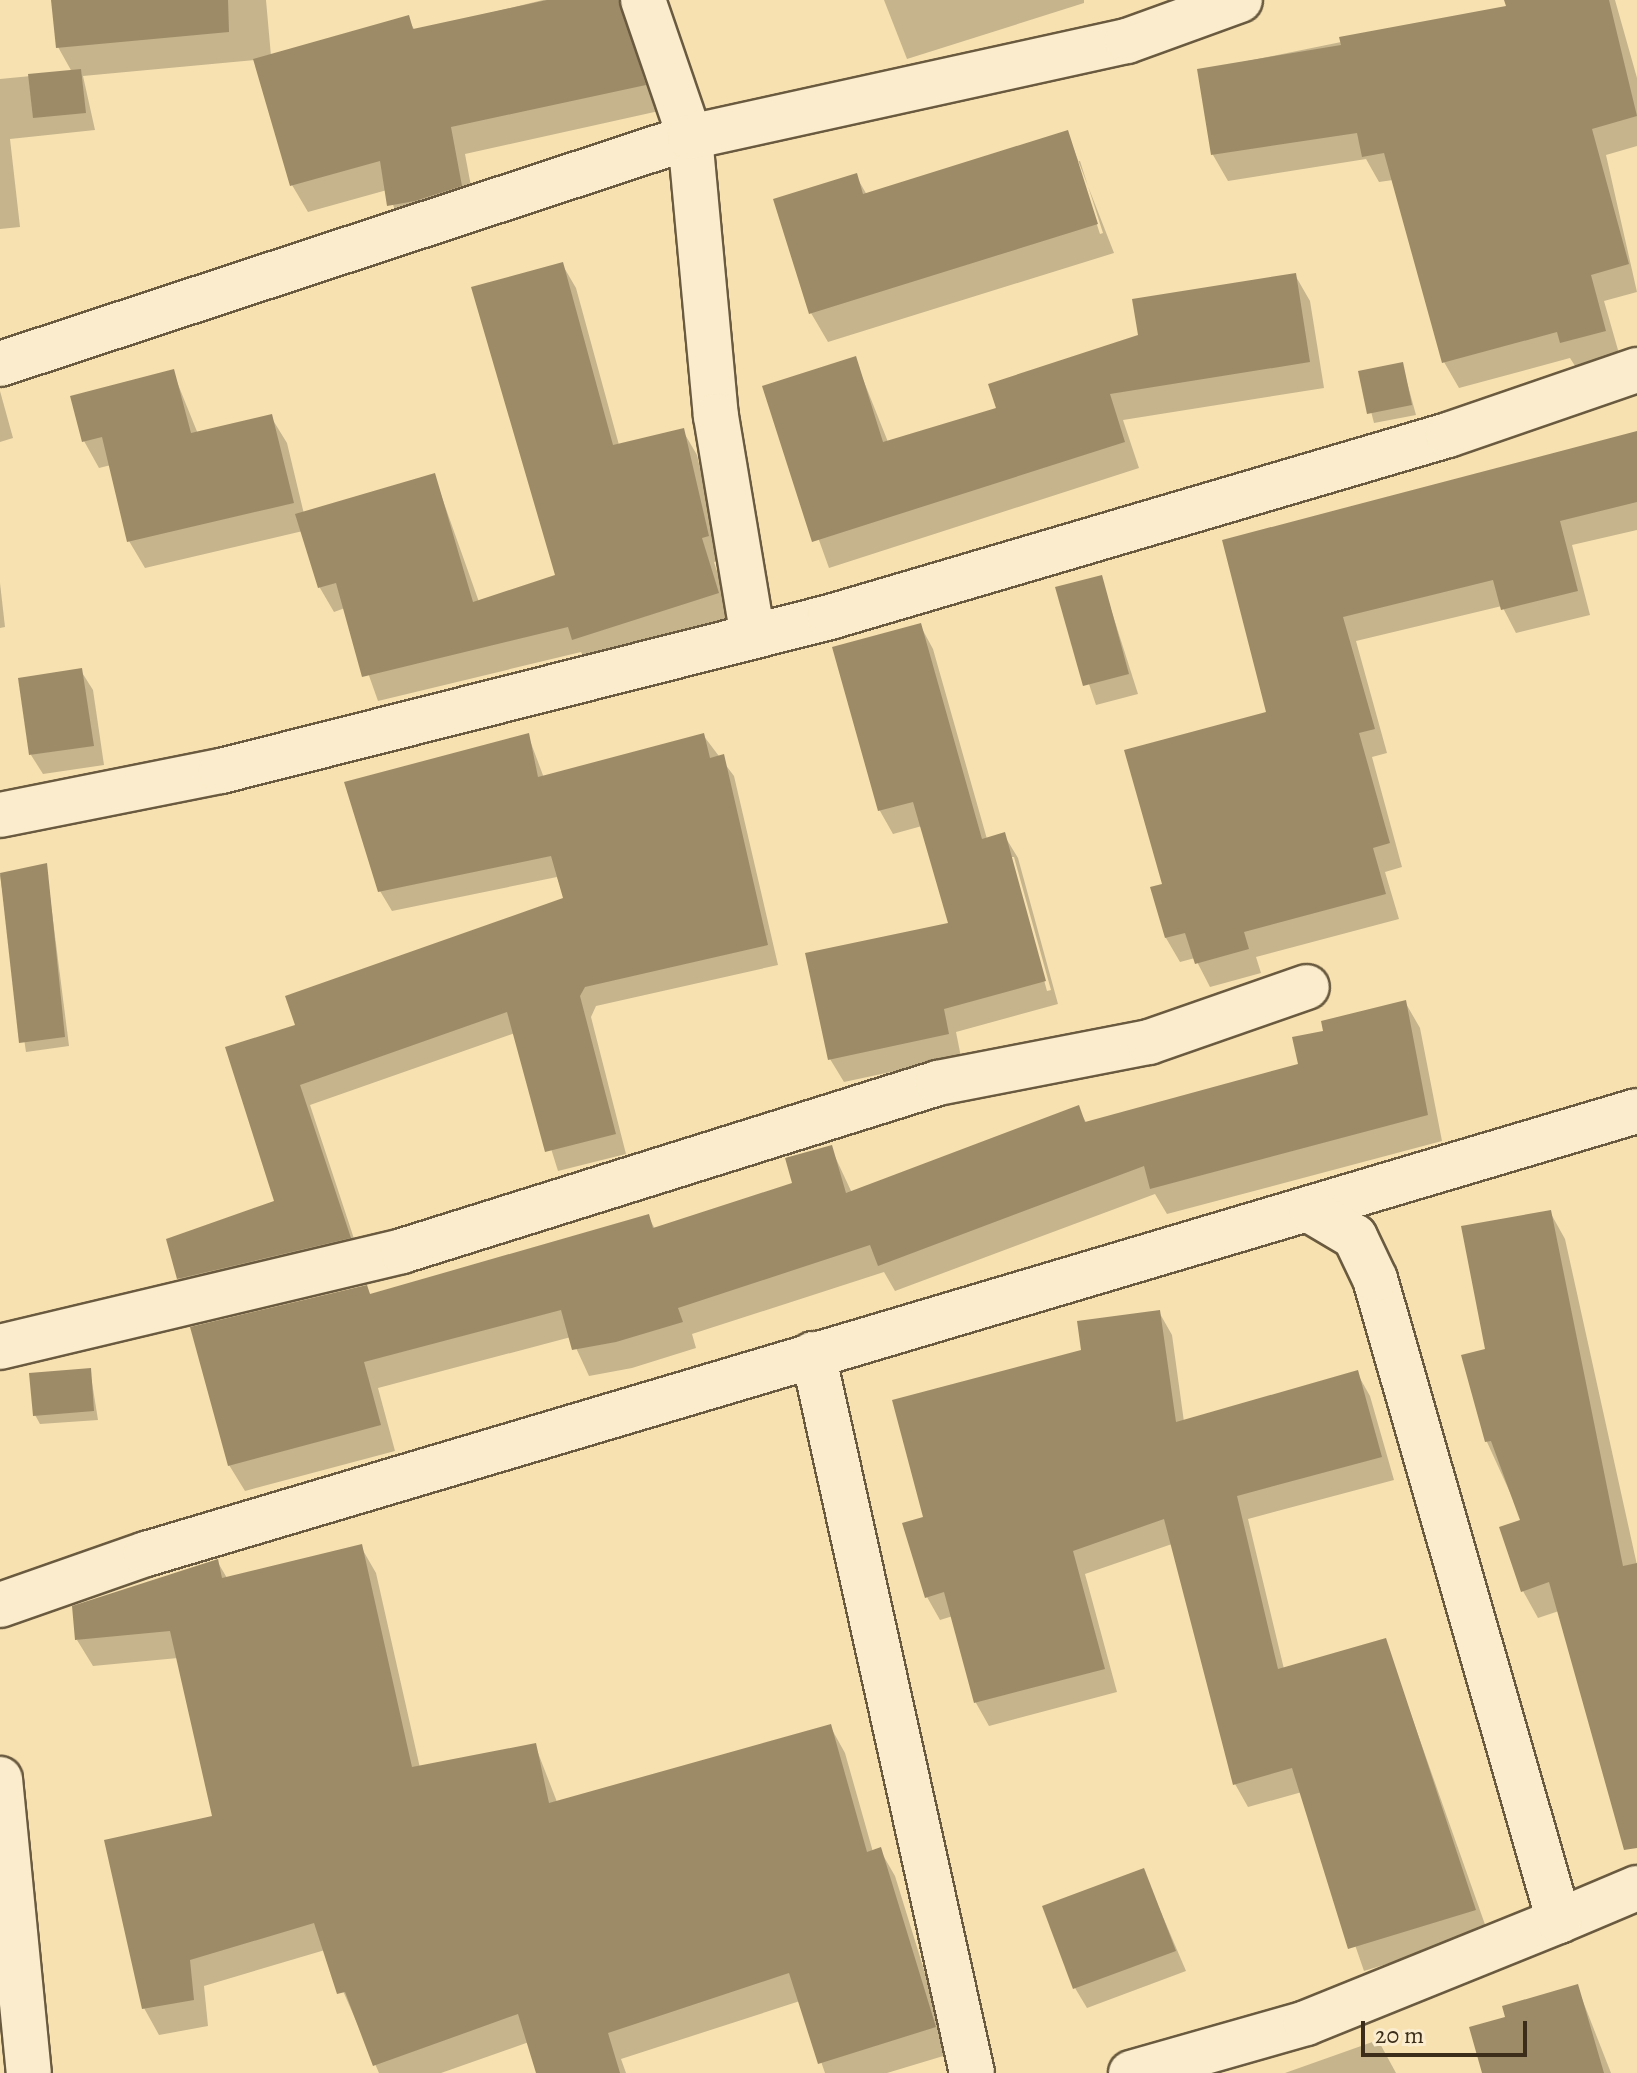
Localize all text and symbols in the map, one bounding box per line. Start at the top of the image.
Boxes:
scale bar [1365,2005,1531,2055]
text: 20 m [1375,2019,1424,2051]

